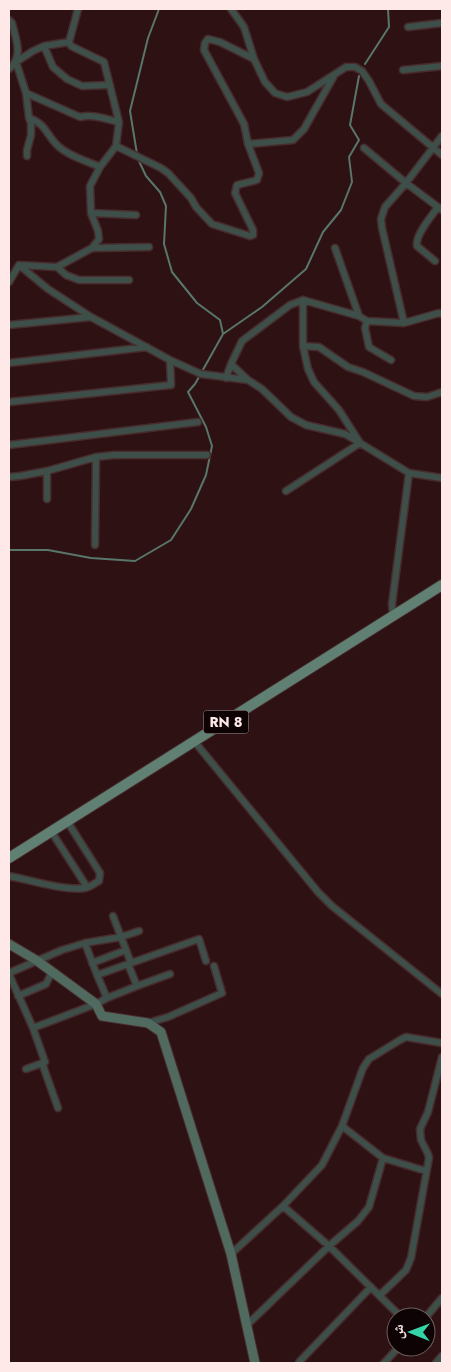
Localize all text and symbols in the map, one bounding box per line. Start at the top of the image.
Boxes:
road number: RN 8 [204,710,248,734]
north arrow [386,1307,436,1357]
text: ش [388,1324,408,1339]

